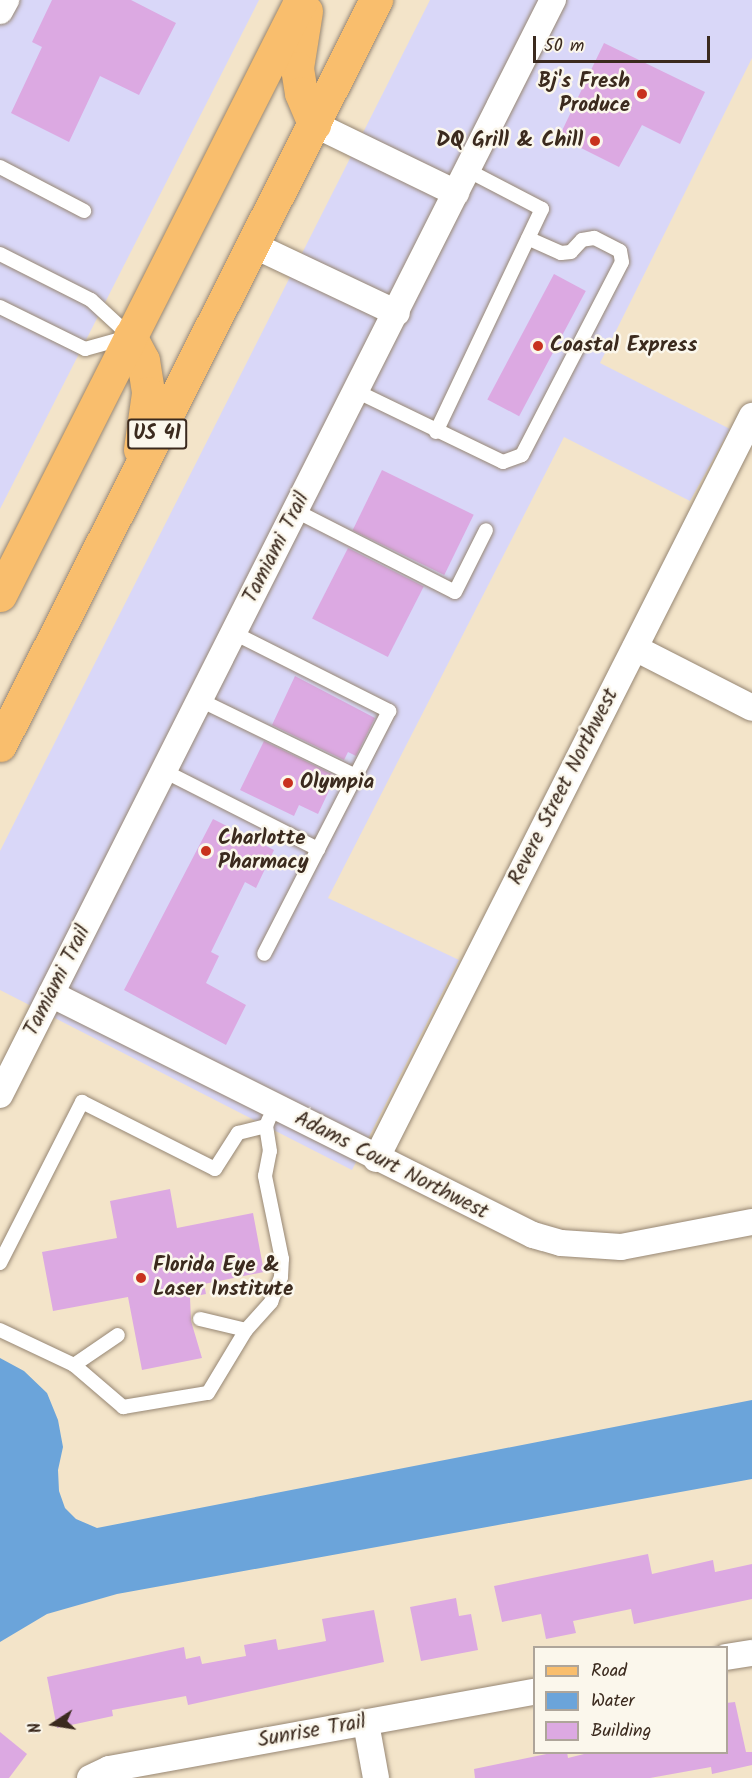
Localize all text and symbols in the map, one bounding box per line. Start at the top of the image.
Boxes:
scale bar [536,24,713,62]
text: 50 m [544,32,584,61]
place label: Bj's Fresh Produce [538,69,630,119]
marker: Bj's Fresh Produce [635,87,649,101]
place label: DQ Grill & Chill [436,128,583,154]
marker: DQ Grill & Chill [588,134,602,148]
place label: Coastal Express [550,333,697,359]
marker: Coastal Express [531,339,545,353]
road number: US 41 [127,417,187,451]
street label: Tamiami Trail [238,488,316,608]
street label: Revere Street Northwest [503,684,625,890]
place label: Olympia [300,770,374,796]
marker: Olympia [281,776,295,790]
place label: Charlotte Pharmacy [218,826,309,876]
marker: Charlotte Pharmacy [199,844,213,858]
street label: Tamiami Trail [19,921,97,1041]
street label: Adams Court Northwest [290,1106,492,1226]
place label: Florida Eye & Laser Institute [153,1253,293,1303]
marker: Florida Eye & Laser Institute [134,1271,148,1285]
legend [533,1646,728,1754]
text: Road [591,1657,627,1686]
text: Water [591,1687,635,1716]
north arrow [24,1694,84,1754]
street label: Sunrise Trail [256,1710,368,1754]
text: Building [591,1717,651,1746]
text: N [23,1720,49,1735]

